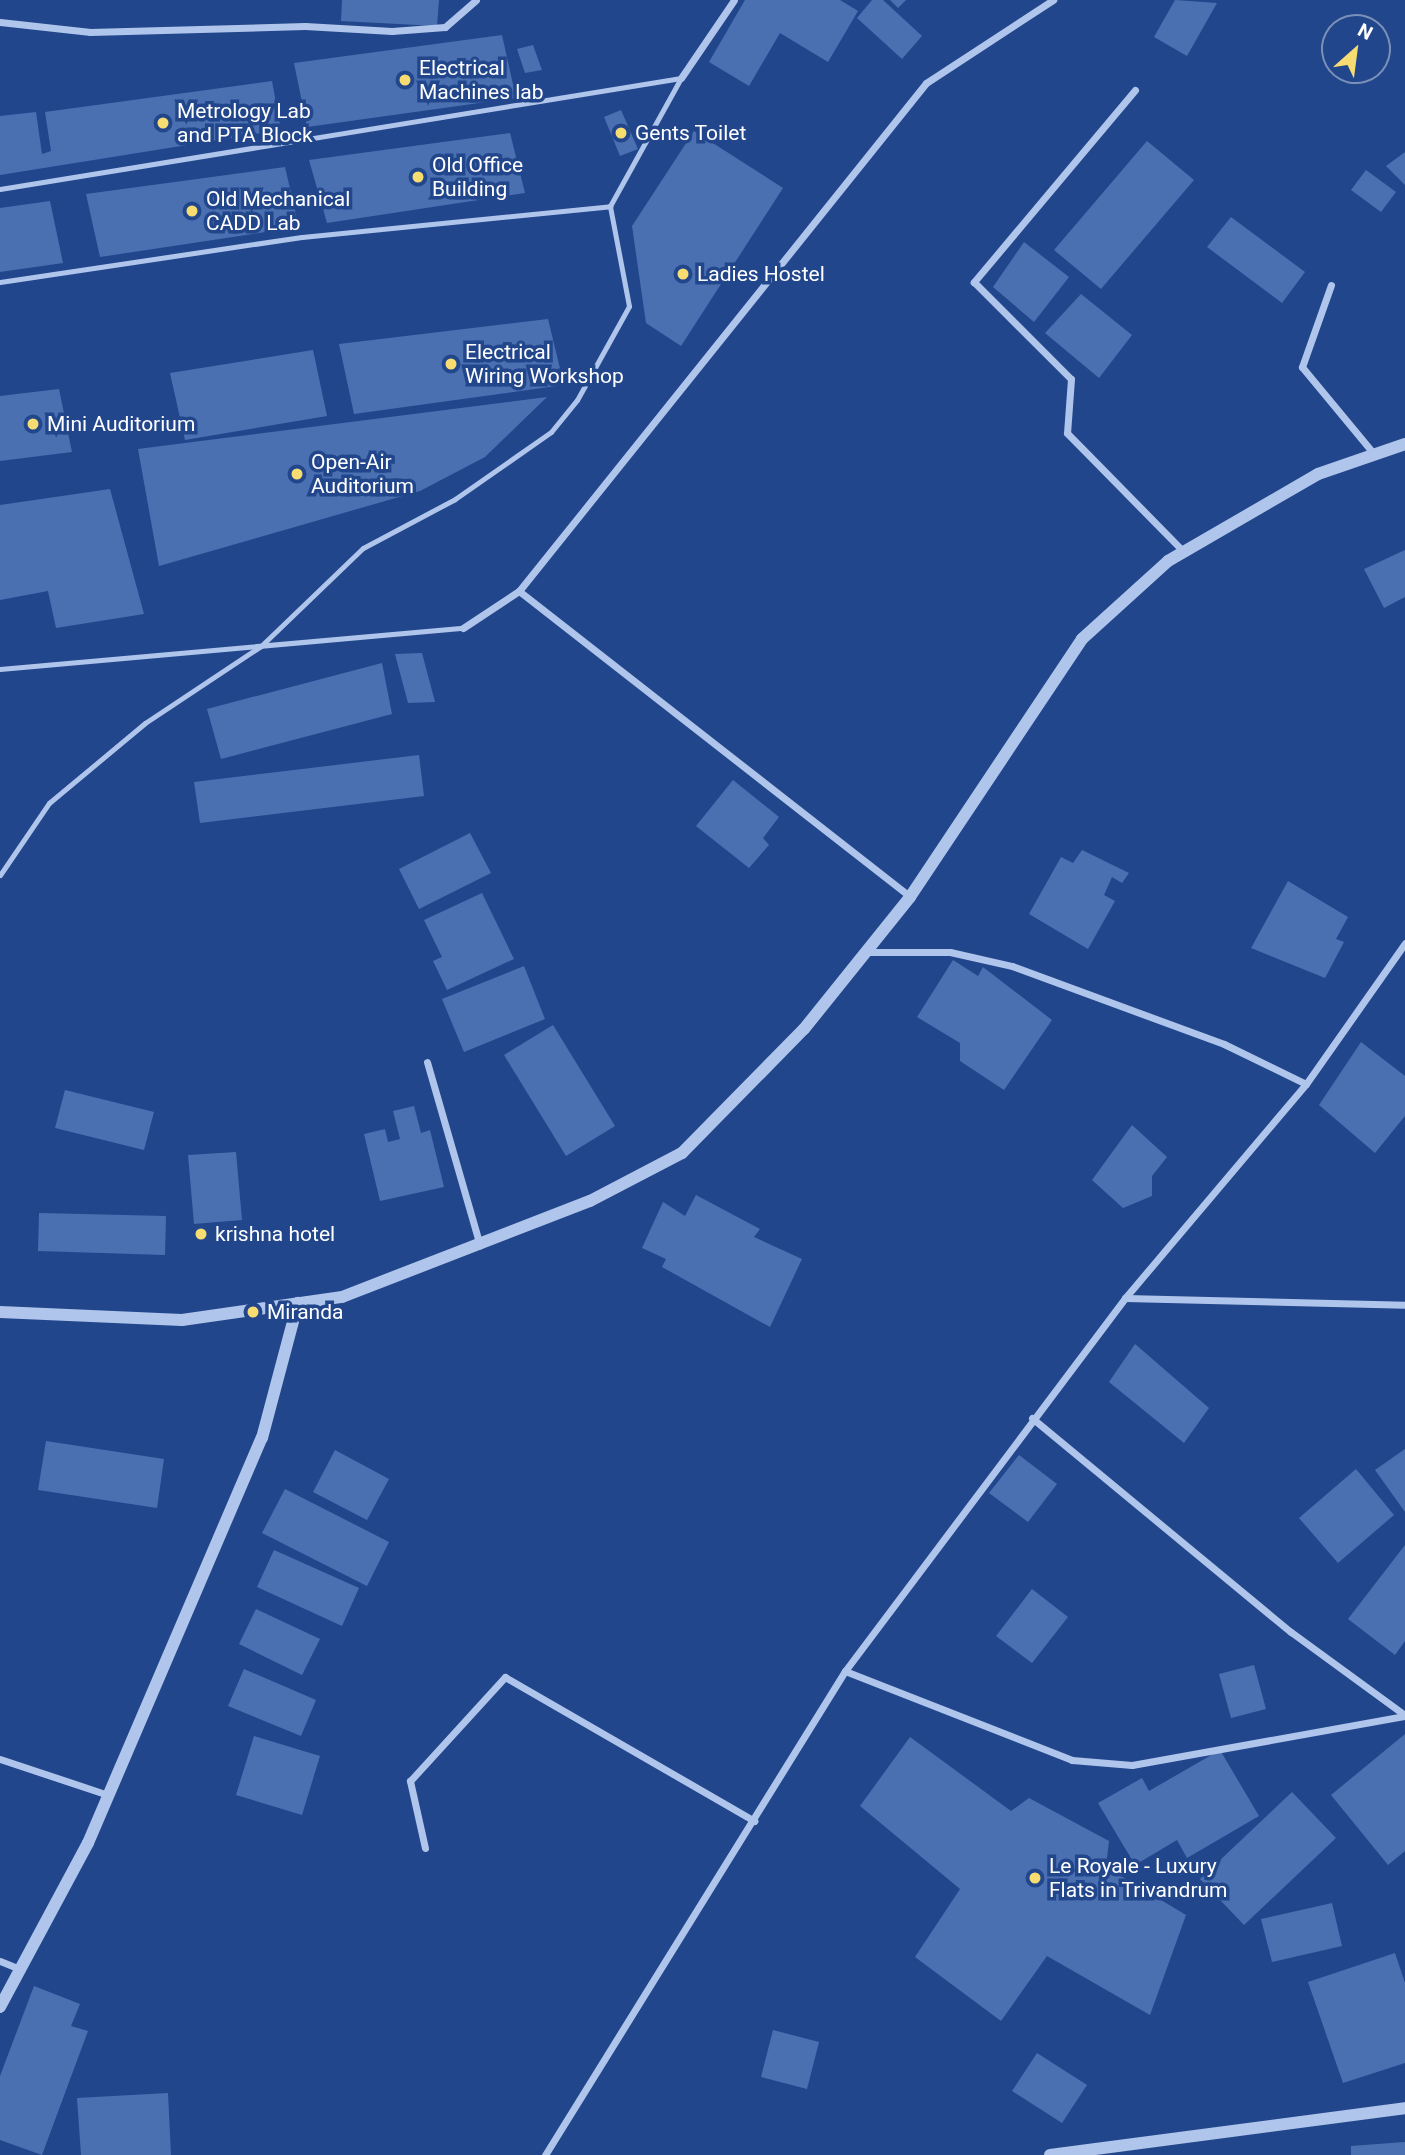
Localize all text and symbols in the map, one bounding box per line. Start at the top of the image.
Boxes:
north arrow [1321,14,1391,84]
text: N [1354,18,1376,45]
place label: Electrical Machines lab [419,55,544,105]
marker: Electrical Machines lab [397,72,413,88]
place label: Metrology Lab and PTA Block [177,98,313,148]
marker: Metrology Lab and PTA Block [155,115,171,131]
place label: Gents Toilet [635,120,747,146]
marker: Gents Toilet [613,125,629,141]
place label: Old Office Building [432,152,523,202]
marker: Old Office Building [410,169,426,185]
place label: Old Mechanical CADD Lab [206,186,350,236]
marker: Old Mechanical CADD Lab [184,203,200,219]
place label: Ladies Hostel [697,261,825,287]
marker: Ladies Hostel [675,266,691,282]
place label: Electrical Wiring Workshop [465,339,624,389]
marker: Electrical Wiring Workshop [443,356,459,372]
place label: Mini Auditorium [47,411,195,437]
marker: Mini Auditorium [25,416,41,432]
place label: Open-Air Auditorium [311,449,414,499]
marker: Open-Air Auditorium [289,466,305,482]
place label: krishna hotel [215,1221,335,1247]
marker: krishna hotel [193,1226,209,1242]
place label: Miranda [267,1299,343,1325]
marker: Miranda [245,1304,261,1320]
place label: Le Royale - Luxury Flats in Trivandrum [1049,1853,1228,1903]
marker: Le Royale - Luxury Flats in Trivandrum [1027,1870,1043,1886]

